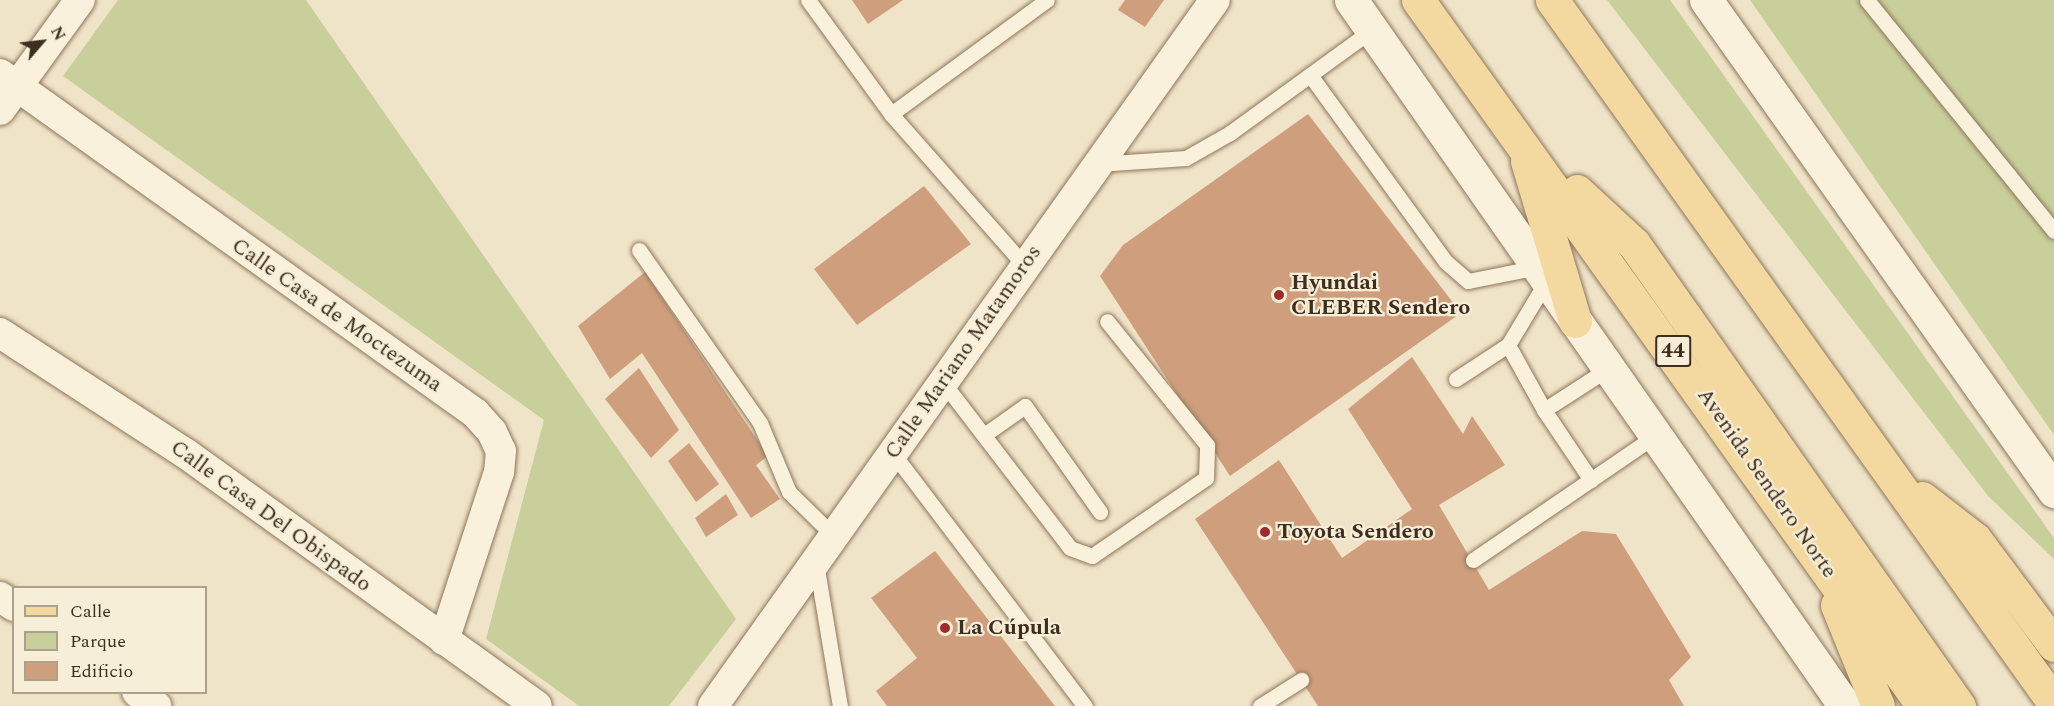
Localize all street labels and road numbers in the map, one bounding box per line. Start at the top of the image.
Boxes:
street label: Calle Casa de Moctezuma [227,232,447,398]
street label: Calle Mariano Matamoros [879,240,1047,464]
road number: 44 [1655,333,1691,369]
street label: Avenida Sendero Norte [1691,383,1843,583]
street label: Calle Casa Del Obispado [165,434,377,598]

